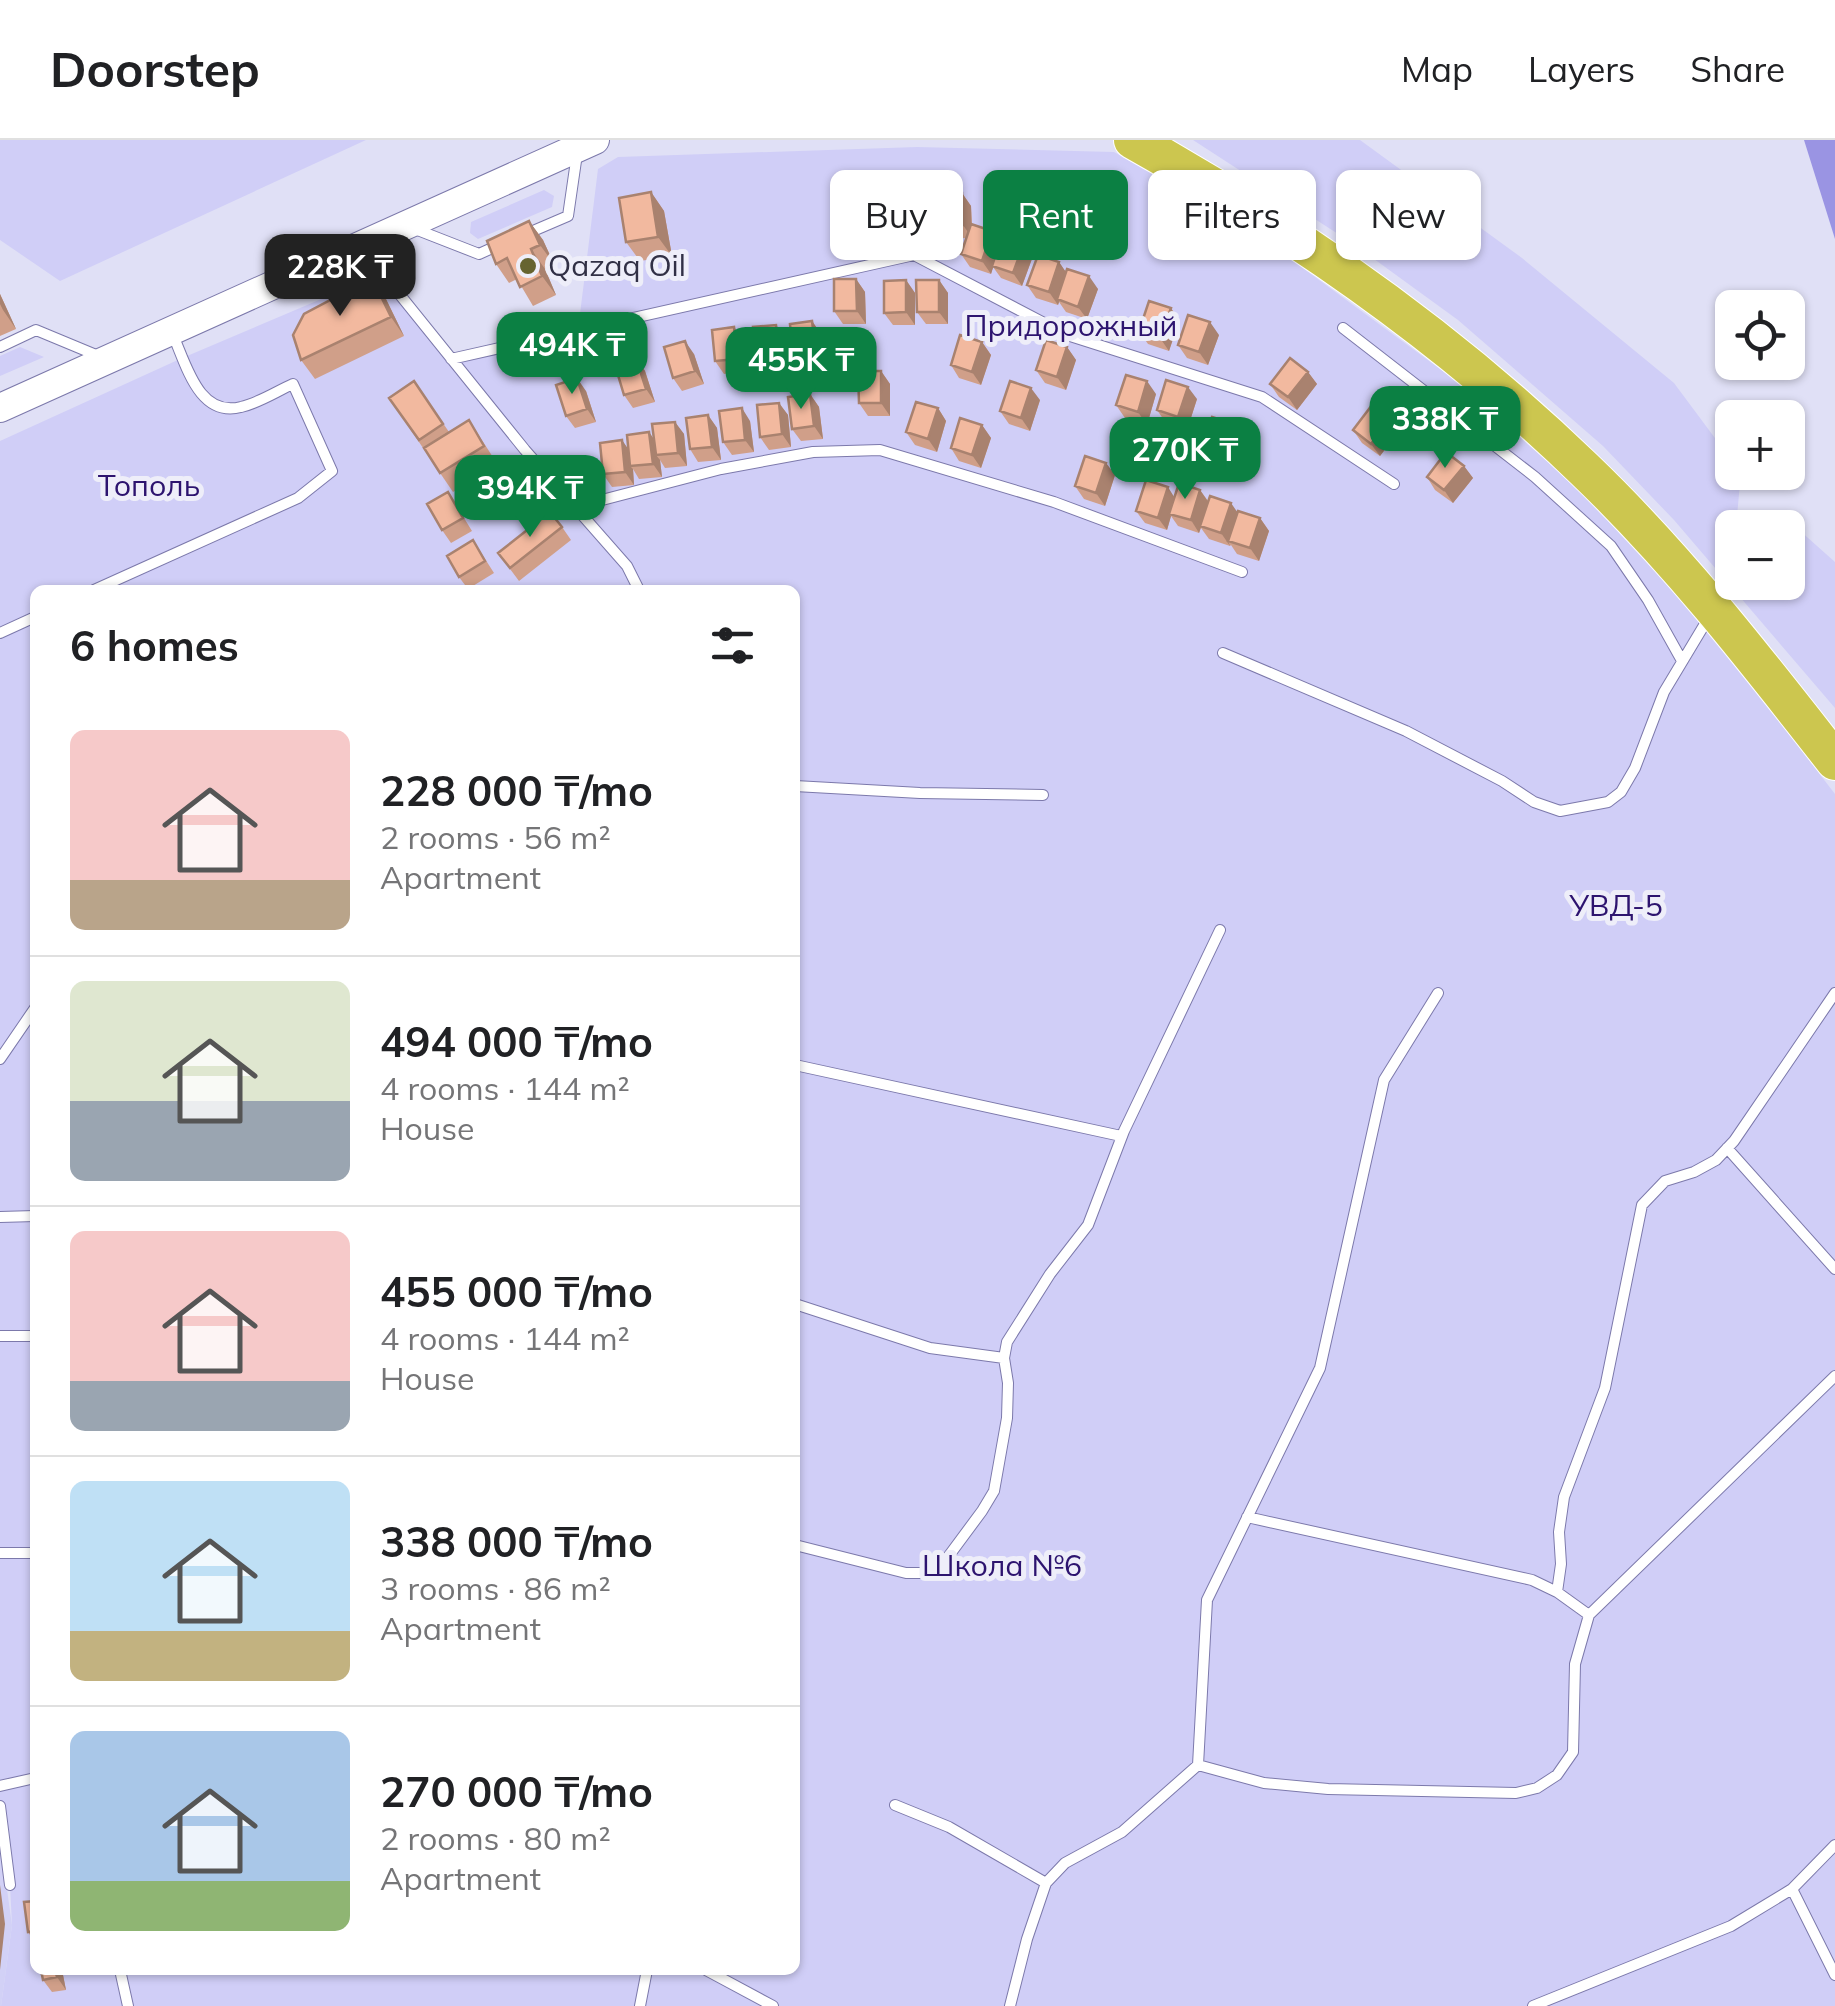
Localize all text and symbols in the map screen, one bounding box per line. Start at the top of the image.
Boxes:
text: Doorstep [50,39,260,99]
text: Map [1401,47,1473,91]
text: Layers [1528,47,1635,91]
text: Share [1690,47,1785,91]
chip: Buy [830,170,963,260]
chip: Rent [983,170,1128,260]
chip: Filters [1148,170,1316,260]
chip: New [1336,170,1481,260]
pin: 228K ₸ [259,234,421,319]
text: 228K ₸ [287,246,393,286]
place label: Qazaq Oil [548,246,686,284]
marker: Qazaq Oil [517,255,539,277]
map controls [1715,290,1805,600]
button: locate [1715,290,1805,380]
park label: Придорожный [965,306,1177,344]
pin: 494K ₸ [491,312,653,397]
text: 494K ₸ [519,324,625,364]
pin: 455K ₸ [720,327,882,412]
text: 455K ₸ [748,339,854,379]
pin: 338K ₸ [1364,386,1526,471]
text: 338K ₸ [1392,398,1498,438]
button: + [1715,400,1805,490]
pin: 270K ₸ [1104,417,1266,502]
text: 270K ₸ [1132,429,1238,469]
pin: 394K ₸ [449,455,611,540]
park label: Тополь [98,466,200,504]
text: 394K ₸ [477,467,583,507]
button: − [1715,510,1805,600]
icon: filters [705,618,760,673]
text: 6 homes [70,619,239,672]
text: 228 000 ₸/mo [380,764,653,817]
icon: home [150,770,270,890]
text: 2 rooms · 56 m² [380,817,611,857]
text: Apartment [380,857,541,897]
park label: УВД-5 [1568,886,1663,924]
text: 494 000 ₸/mo [380,1015,653,1068]
icon: home [150,1021,270,1141]
text: 4 rooms · 144 m² [380,1068,630,1108]
text: House [380,1108,475,1148]
text: 455 000 ₸/mo [380,1265,653,1318]
icon: home [150,1271,270,1391]
text: 4 rooms · 144 m² [380,1318,630,1358]
text: House [380,1358,475,1398]
text: 338 000 ₸/mo [380,1515,653,1568]
icon: home [150,1521,270,1641]
park label: Школа №6 [922,1546,1082,1584]
text: 3 rooms · 86 m² [380,1568,611,1608]
text: Apartment [380,1608,541,1648]
text: 270 000 ₸/mo [380,1765,653,1818]
icon: home [150,1771,270,1891]
text: 2 rooms · 80 m² [380,1818,611,1858]
text: Apartment [380,1858,541,1898]

